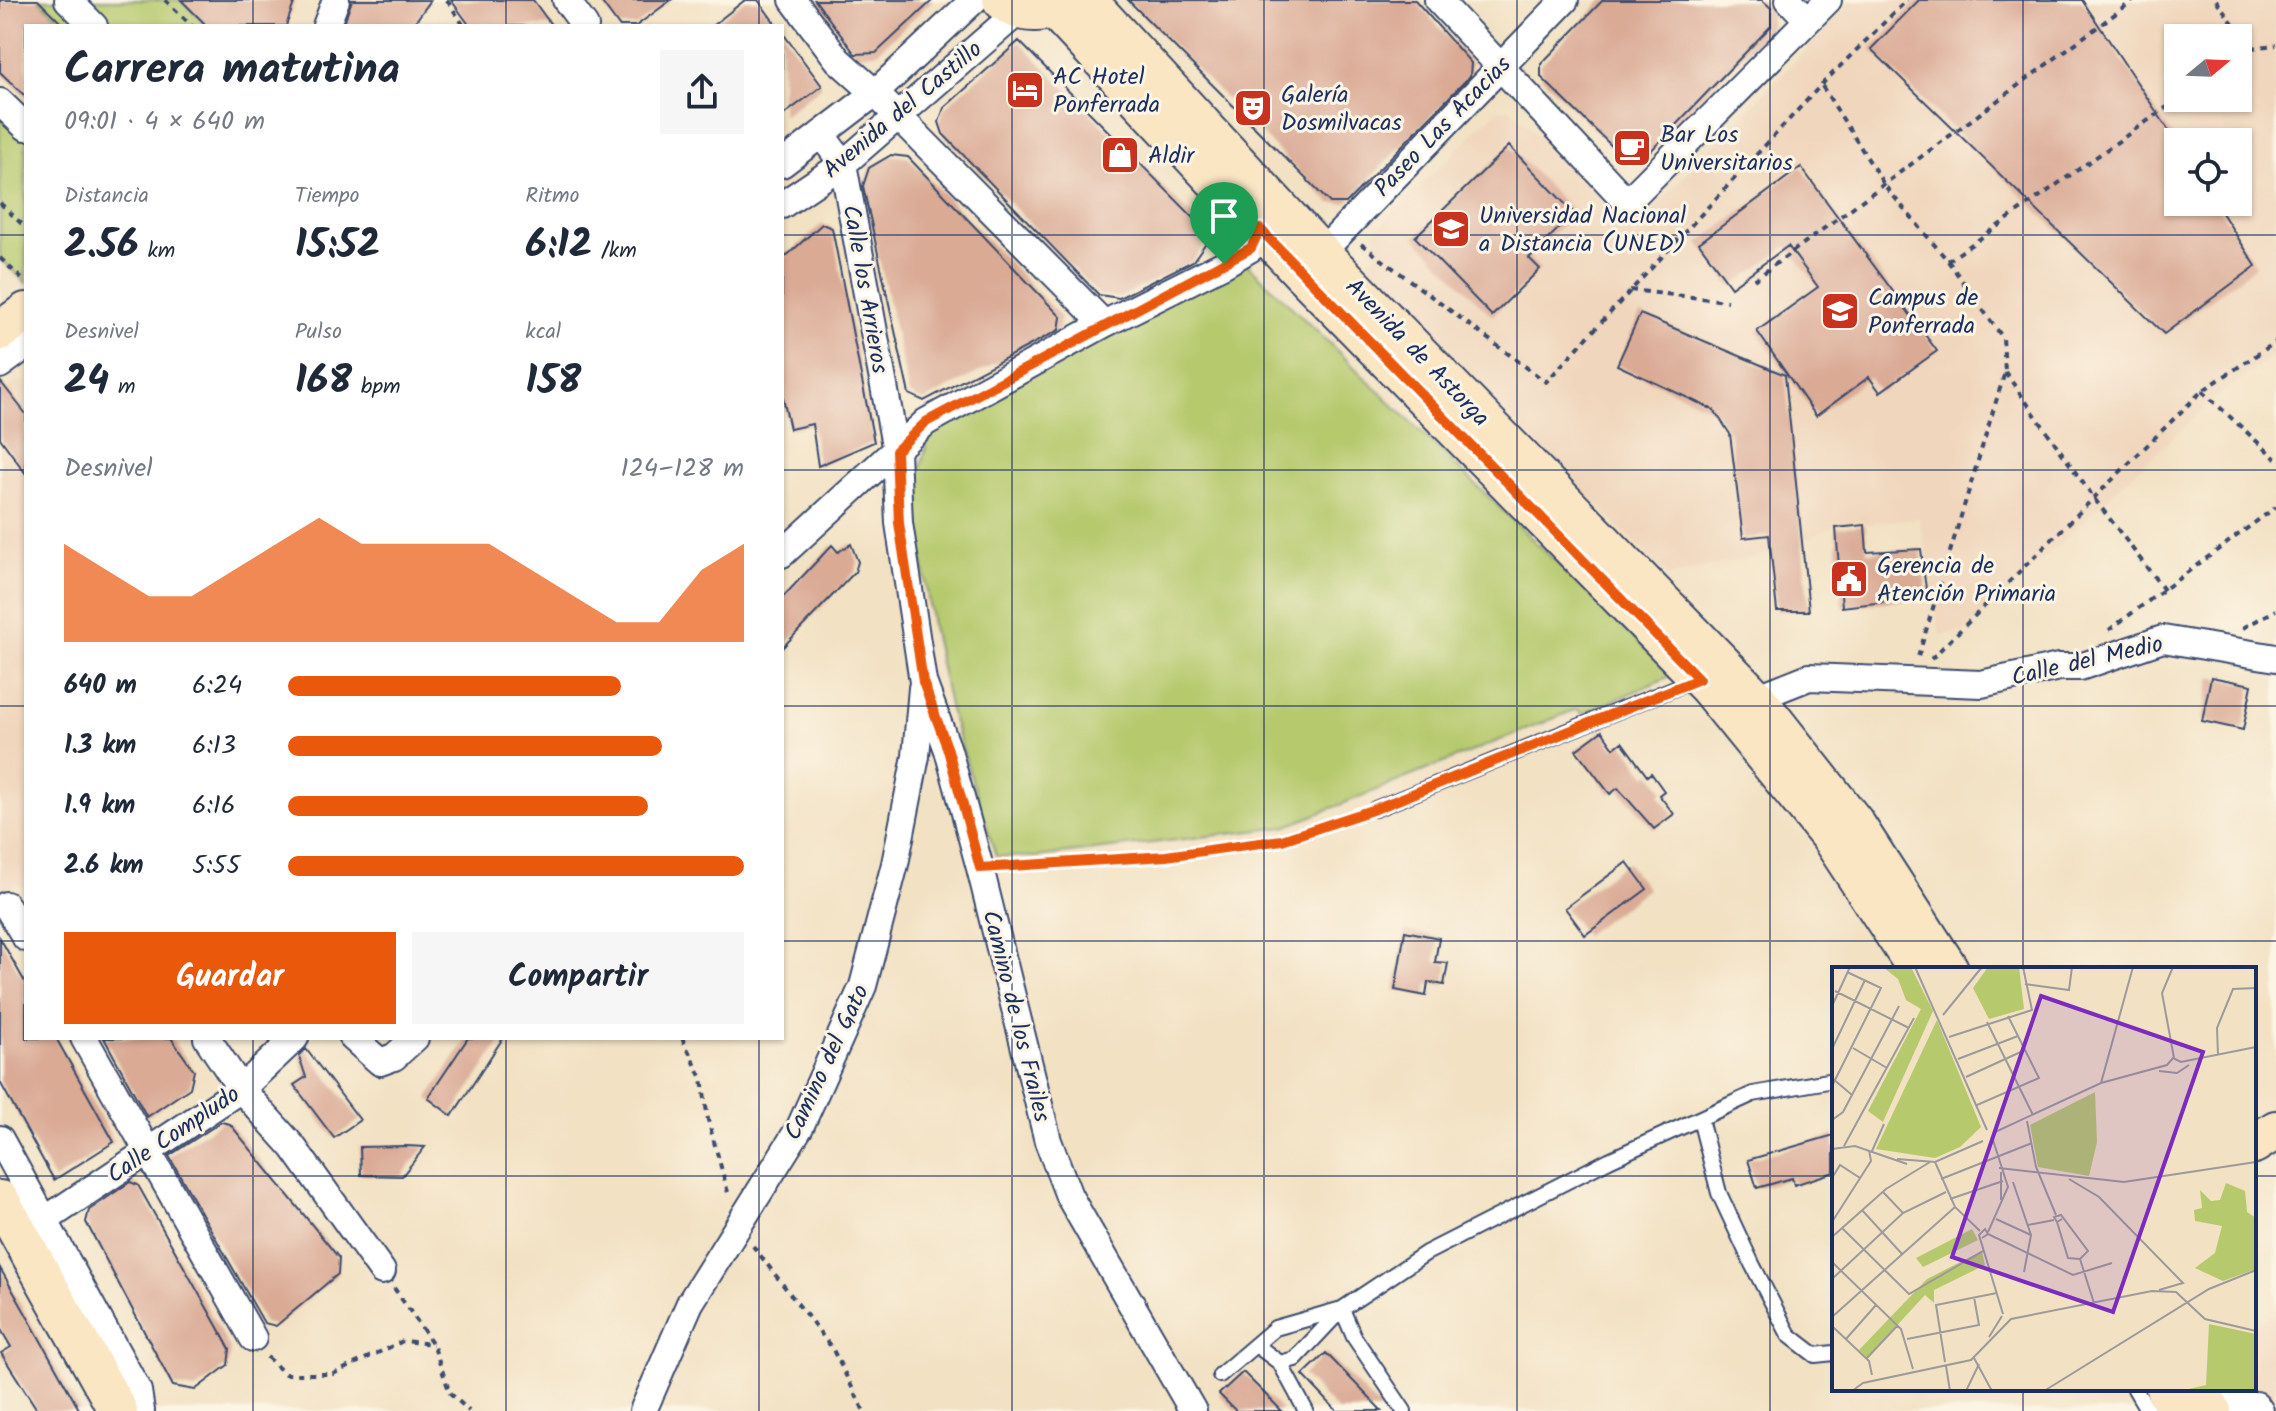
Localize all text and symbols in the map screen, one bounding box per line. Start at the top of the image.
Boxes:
north arrow [2164,24,2252,112]
map controls [2164,24,2252,216]
street label: Avenida del Castillo [814,31,992,189]
text: Carrera matutina [64,36,400,106]
street label: Paseo Las Acacias [1365,47,1521,207]
button: share [660,50,744,134]
place label: AC Hotel Ponferrada [1053,58,1160,125]
hotel icon: AC Hotel Ponferrada [1004,69,1046,111]
place label: Galería Dosmilvacas [1281,76,1402,143]
theatre icon: Galería Dosmilvacas [1232,87,1274,129]
text: 09:01 · 4 × 640 m [64,101,265,143]
place label: Bar Los Universitarios [1660,116,1793,183]
cafe icon: Bar Los Universitarios [1611,127,1653,169]
button: locate [2164,128,2252,216]
shop icon: Aldir [1099,134,1141,176]
place label: Aldir [1148,137,1196,176]
text: Distancia [64,179,149,214]
text: Tiempo [295,179,360,214]
text: Ritmo [525,179,579,214]
pin [1190,182,1258,264]
icon: arrive [1202,194,1246,238]
place label: Universidad Nacional a Distancia (UNED) [1479,197,1686,264]
street label: Calle los Arrieros [831,202,899,377]
school or university icon: Universidad Nacional a Distancia (UNED) [1430,208,1472,250]
text: 2.56 [64,214,139,278]
text: 15:52 [295,214,380,278]
text: 6:12 [525,214,592,278]
text: km [139,234,175,269]
text: /km [592,234,637,269]
street label: Avenida de Astorga [1335,269,1499,437]
place label: Campus de Ponferrada [1868,279,1979,346]
school or university icon: Campus de Ponferrada [1819,290,1861,332]
text: Desnivel [64,315,139,350]
text: Pulso [295,315,342,350]
text: kcal [525,315,561,350]
text: 24 [64,350,109,414]
text: 168 [295,350,352,414]
text: 158 [525,350,581,414]
text: m [109,370,135,405]
text: bpm [352,370,400,405]
text: Desnivel [64,448,153,490]
text: 124–128 m [620,448,744,490]
place label: Gerencia de Atención Primaria [1877,547,2056,614]
public building icon: Gerencia de Atención Primaria [1828,558,1870,600]
street label: Calle del Medio [2008,625,2167,698]
text: 640 m [64,665,137,707]
text: 6:24 [192,665,242,707]
text: 1.3 km [64,725,136,767]
text: 6:13 [192,725,236,767]
text: 1.9 km [64,785,135,827]
text: 6:16 [192,785,235,827]
text: 2.6 km [64,845,144,887]
text: 5:55 [192,845,240,887]
street label: Camino de los Frailes [970,906,1061,1126]
button: Guardar [64,932,396,1024]
button: Compartir [412,932,744,1024]
inset map [1832,967,2256,1391]
street label: Camino del Gato [774,978,881,1147]
street label: Calle Compludo [99,1076,249,1194]

